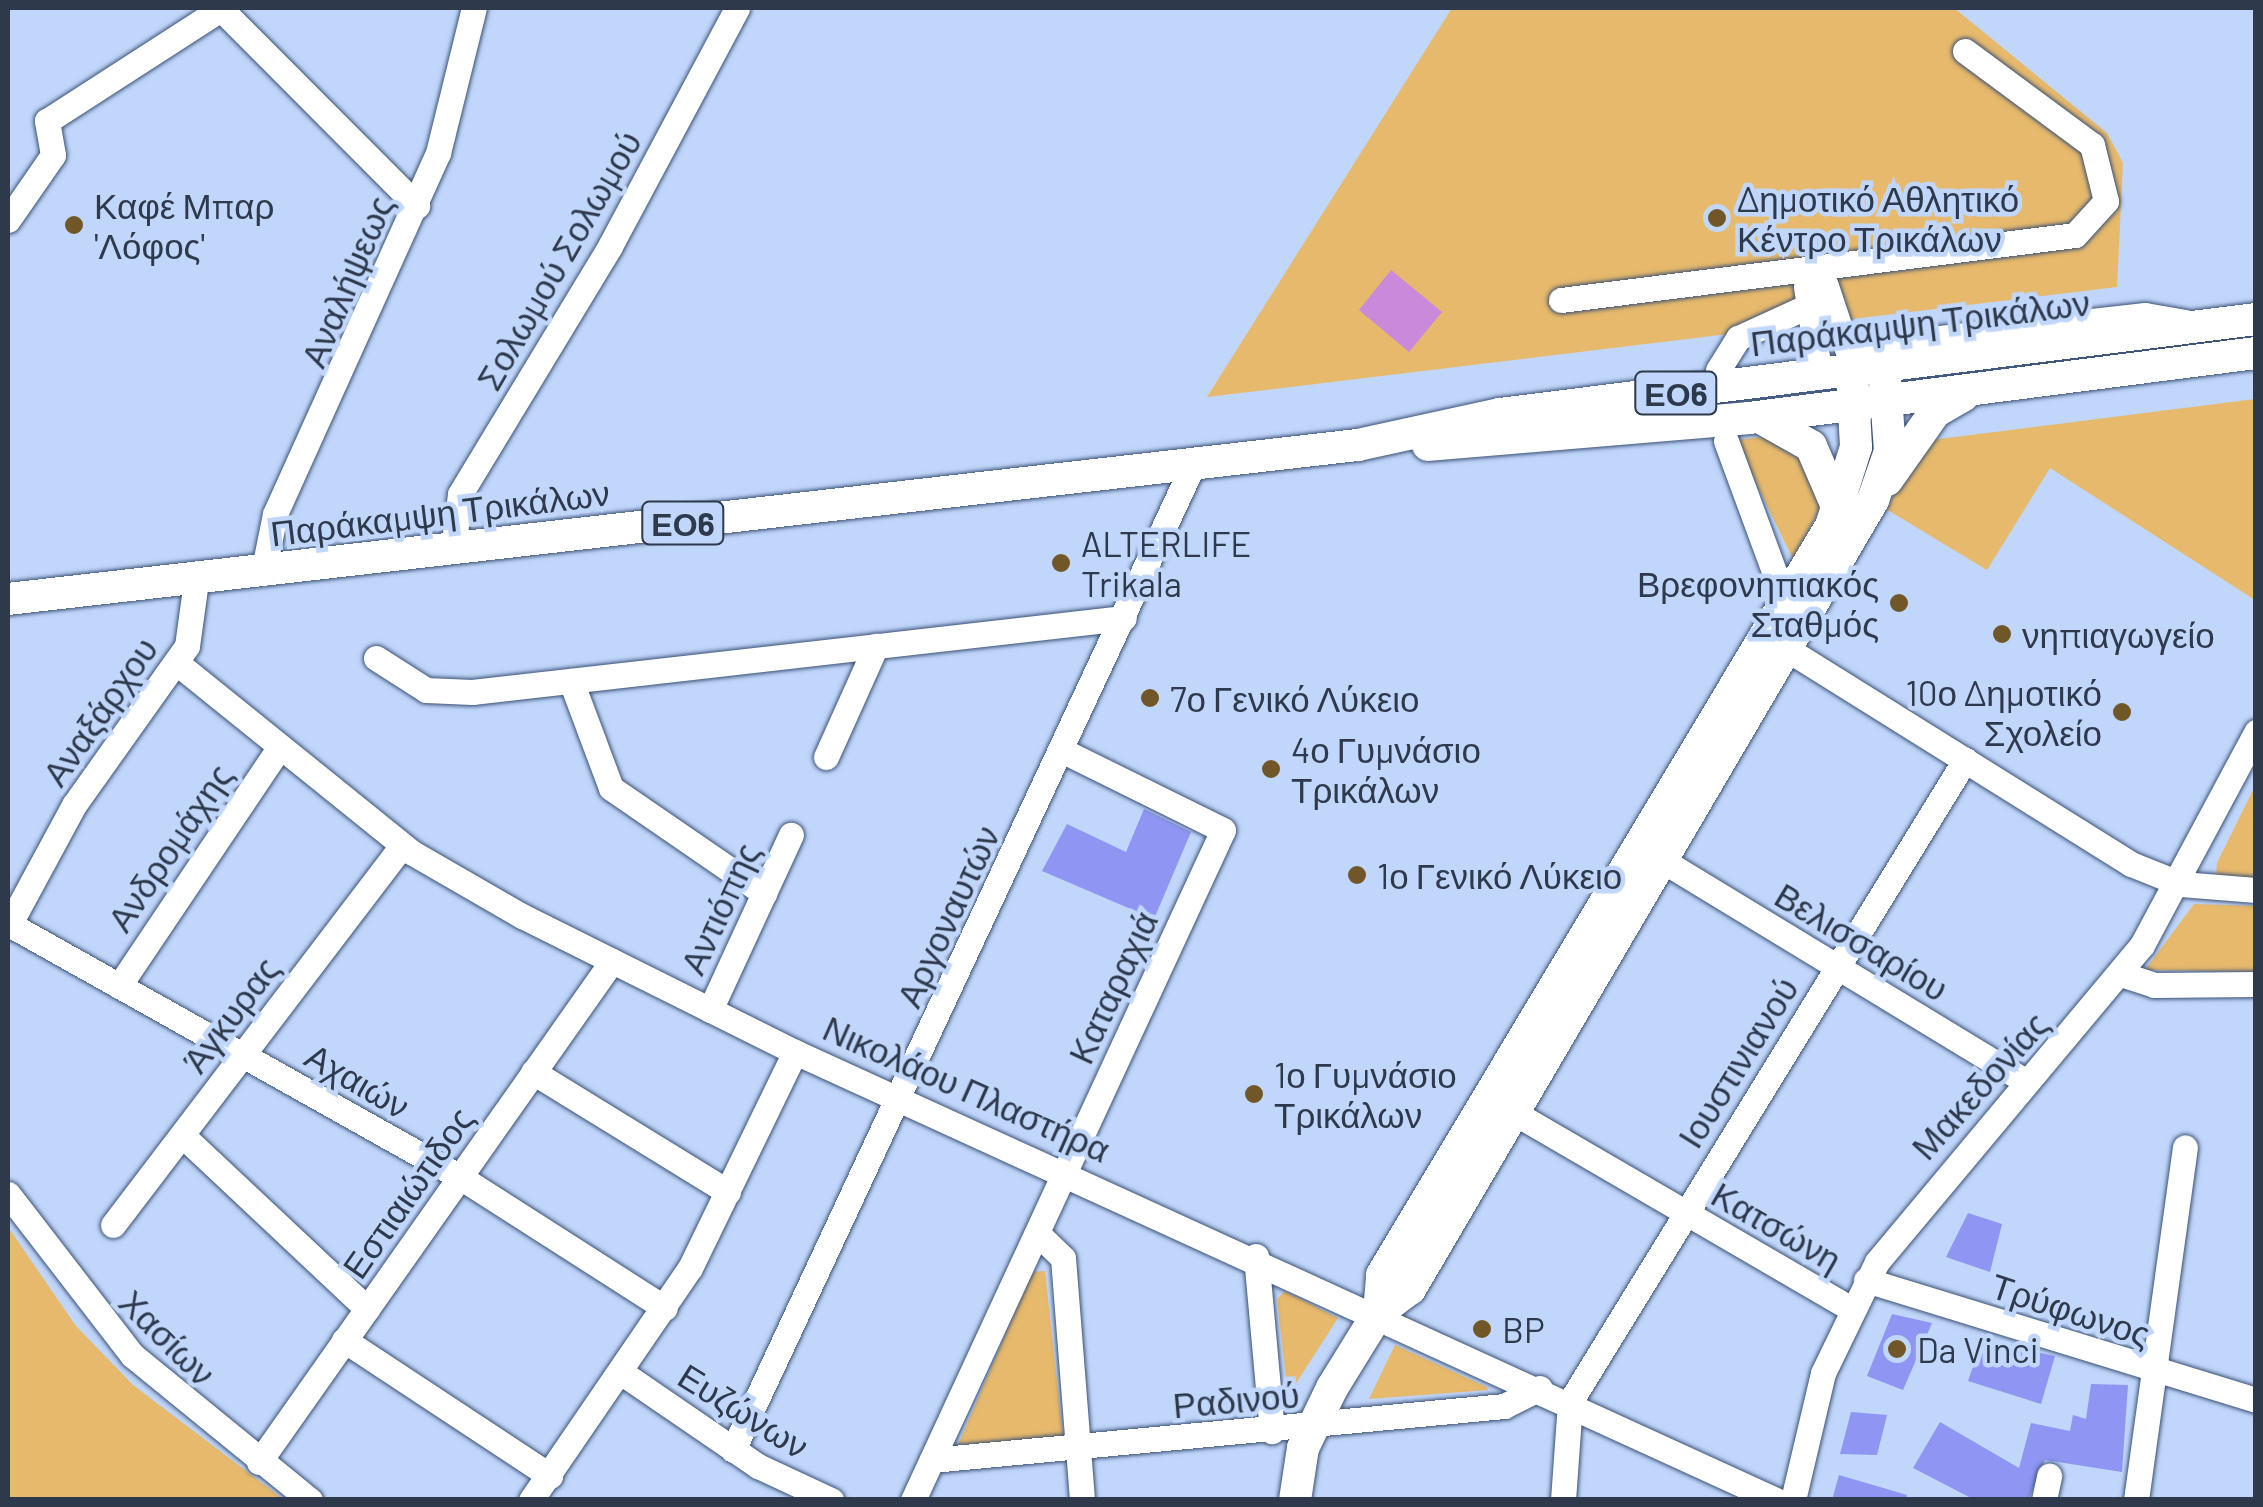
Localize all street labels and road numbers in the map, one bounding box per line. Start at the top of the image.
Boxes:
street label: Σολωμού Σολωμού [467,123,649,397]
street label: Αναλήψεως [291,189,401,373]
street label: Παράκαμψη Τρικάλων [1748,280,2092,364]
road number: ΕΟ6 [1634,366,1718,420]
street label: Παράκαμψη Τρικάλων [268,470,612,554]
road number: ΕΟ6 [640,496,726,550]
street label: Αναξάρχου [33,629,165,793]
street label: Ανδρομάχης [98,755,240,939]
street label: Αργοναυτών [887,819,1007,1013]
street label: Αντιόπης [670,836,768,980]
street label: Βελισσαρίου [1768,873,1956,1009]
street label: Καταραχιά [1058,904,1166,1070]
street label: Άγκυρας [173,948,287,1080]
street label: Ιουστινιανού [1668,969,1806,1155]
street label: Μακεδονίας [1902,1003,2056,1167]
street label: Νικολάου Πλαστήρα [817,1006,1117,1170]
street label: Αχαιών [299,1034,417,1126]
street label: Εστιαιώτιδος [333,1099,481,1285]
street label: Κατσώνη [1705,1172,1849,1280]
street label: Τρύφωνος [1986,1264,2156,1354]
street label: Χασίων [112,1281,224,1393]
street label: Ευζώνων [671,1354,817,1466]
street label: Ραδινού [1171,1373,1301,1425]

